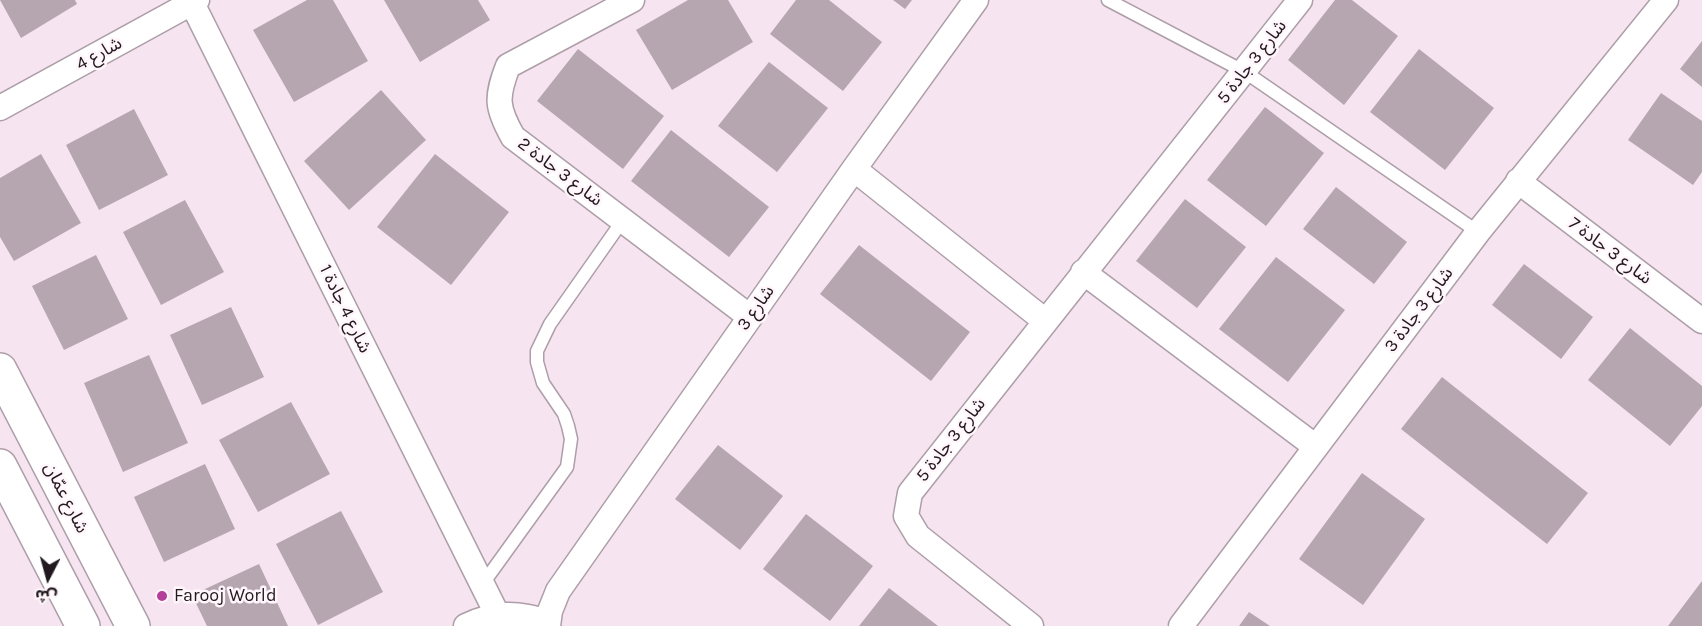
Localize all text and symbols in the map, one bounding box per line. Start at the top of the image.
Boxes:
street label: شارع 3 جادة 5 [1213,16,1291,108]
street label: شارع 4 [72,33,126,75]
street label: شارع 3 جادة 2 [513,133,607,211]
street label: شارع 3 جادة 7 [1564,213,1656,289]
street label: شارع 4 جادة 1 [314,261,376,357]
street label: شارع 3 جادة 3 [1380,263,1458,357]
street label: شارع 3 [733,281,779,335]
street label: شارع 3 جادة 5 [912,394,990,486]
street label: شارع عمّان [39,459,93,537]
north arrow [18,548,78,608]
place label: Farooj World [174,585,277,607]
text: ش [34,586,58,607]
marker: Farooj World [155,589,169,603]

